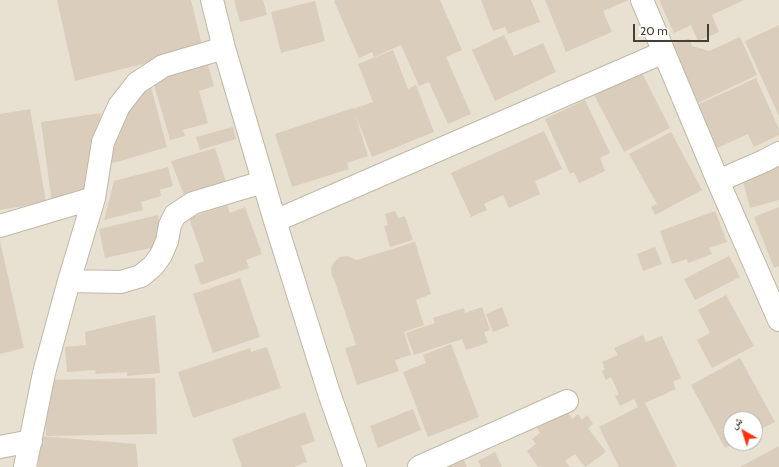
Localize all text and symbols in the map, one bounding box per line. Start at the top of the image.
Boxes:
scale bar [635,16,711,42]
text: 20 m [640,23,668,38]
north arrow [723,411,763,451]
text: ش [727,413,745,432]

